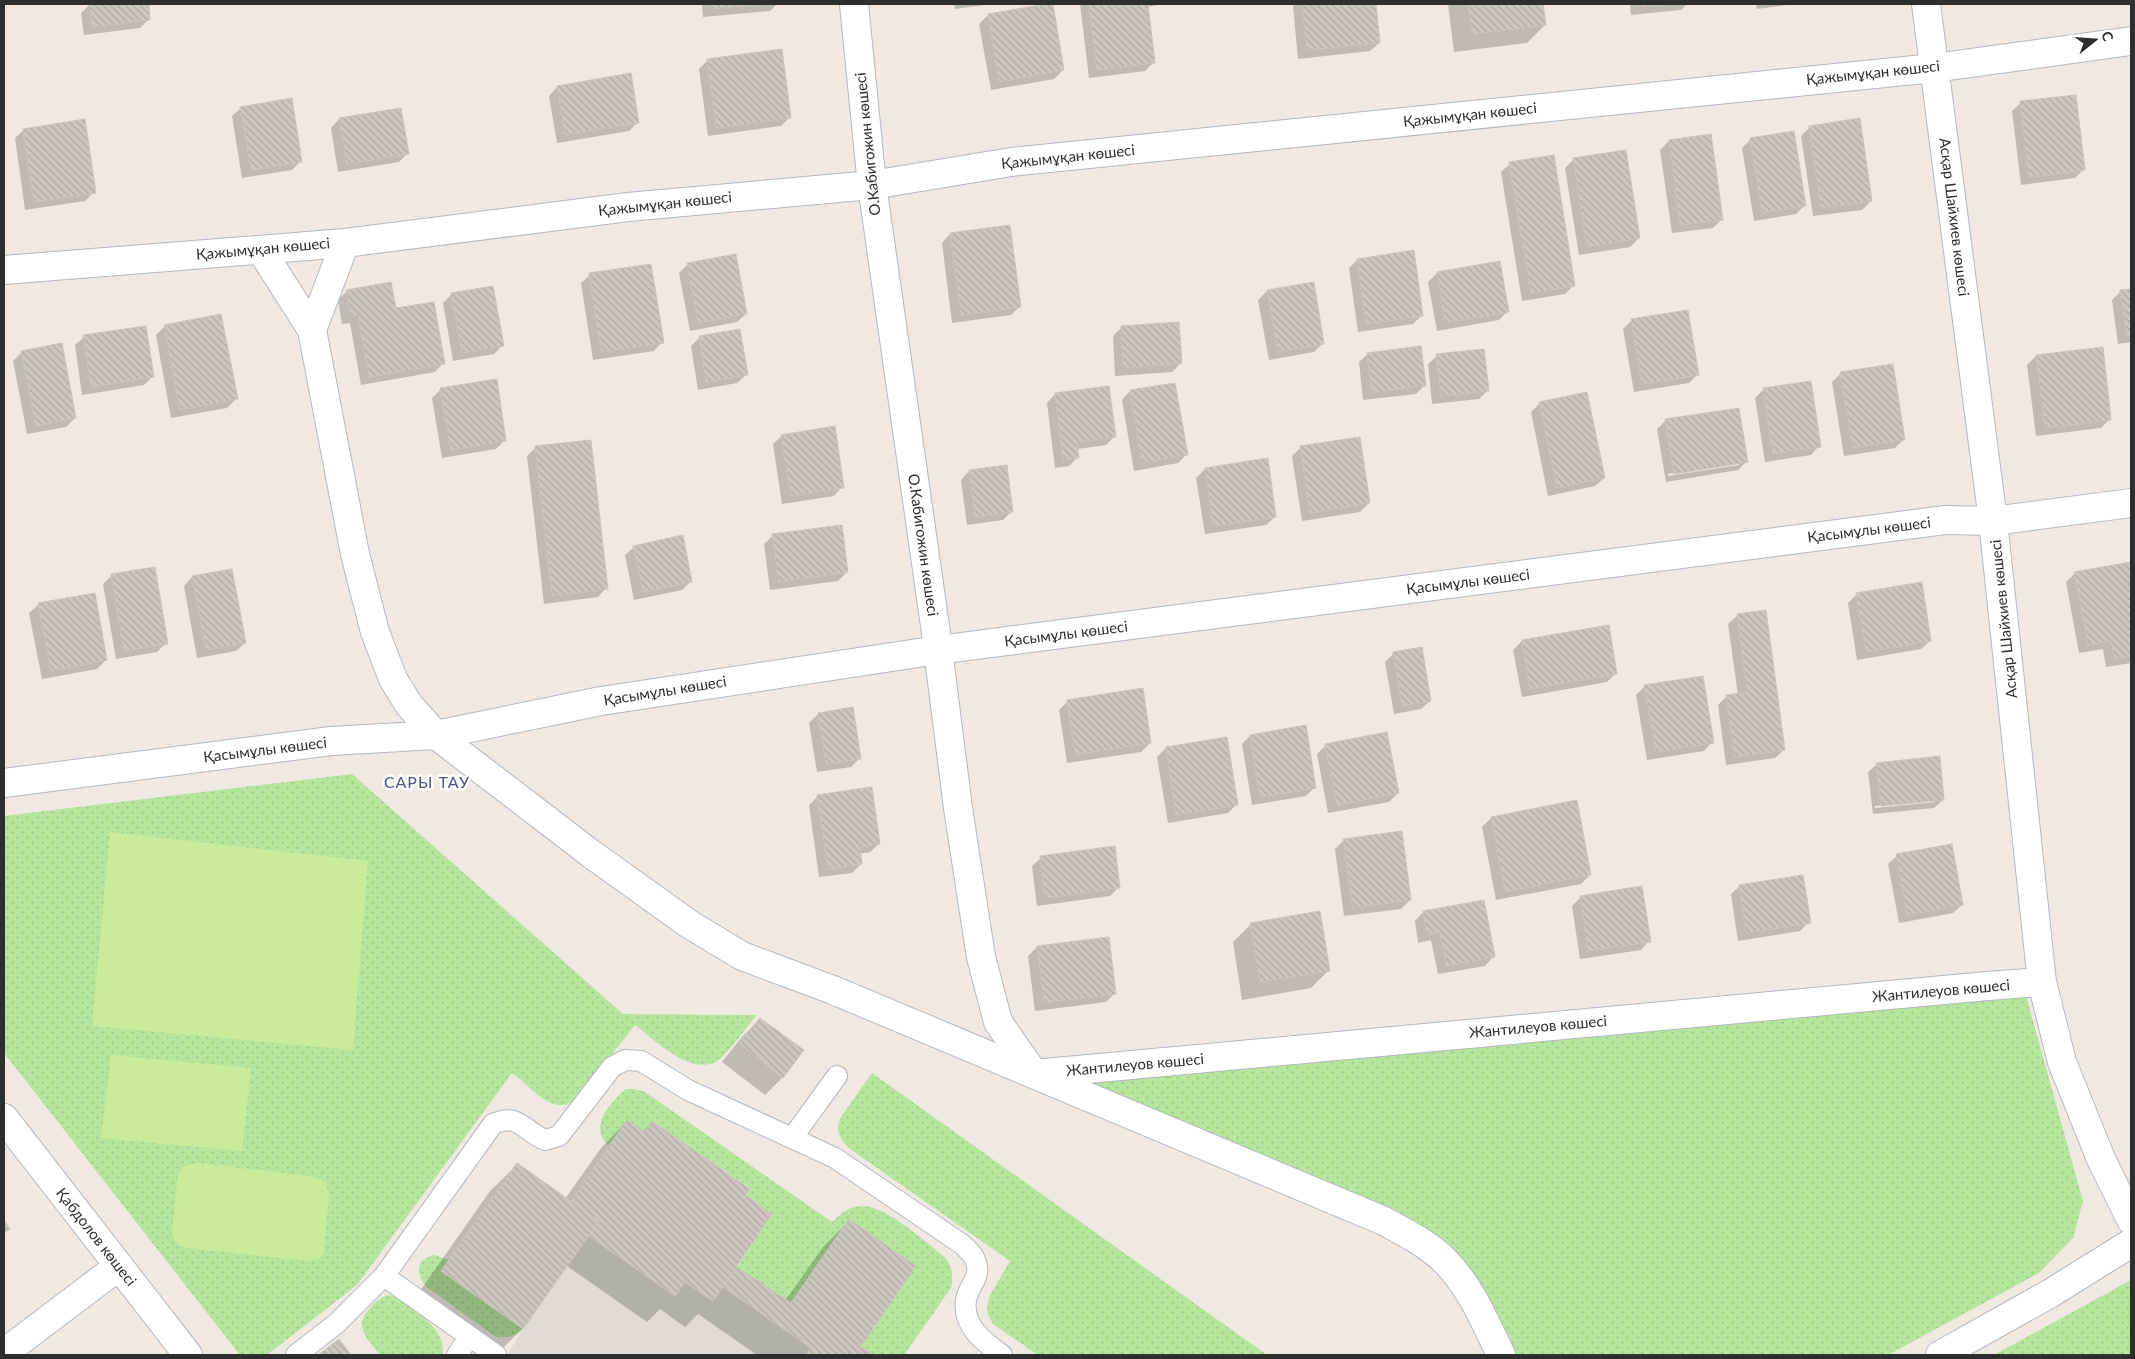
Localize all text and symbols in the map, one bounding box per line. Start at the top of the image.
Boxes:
north arrow [2070,15,2120,65]
text: С [2098,29,2118,44]
street label: Қажымұқан көшесі [1805,56,1941,88]
street label: О.Кабигожин көшесі [851,72,883,217]
street label: Қажымұқан көшесі [1402,98,1538,130]
street label: Асқар Шайхиев көшесі [1936,137,1974,297]
street label: Қажымұқан көшесі [1000,140,1136,172]
street label: Қажымұқан көшесі [597,187,733,219]
street label: Қажымұқан көшесі [195,233,331,263]
street label: О.Кабигожин көшесі [905,472,943,617]
street label: Қасымұлы көшесі [1806,513,1932,546]
street label: Асқар Шайхиев көшесі [1986,539,2020,699]
street label: Қасымұлы көшесі [1405,565,1531,598]
street label: Қасымұлы көшесі [1003,617,1129,650]
street label: Қасымұлы көшесі [602,671,728,709]
street label: Қасымұлы көшесі [202,733,328,766]
district label: САРЫ ТАУ [384,772,470,791]
street label: Жантилеуов көшесі [1871,975,2011,1005]
street label: Жантилеуов көшесі [1468,1011,1608,1041]
street label: Жантилеуов көшесі [1065,1049,1205,1079]
street label: Қабдолов көшесі [53,1184,141,1289]

